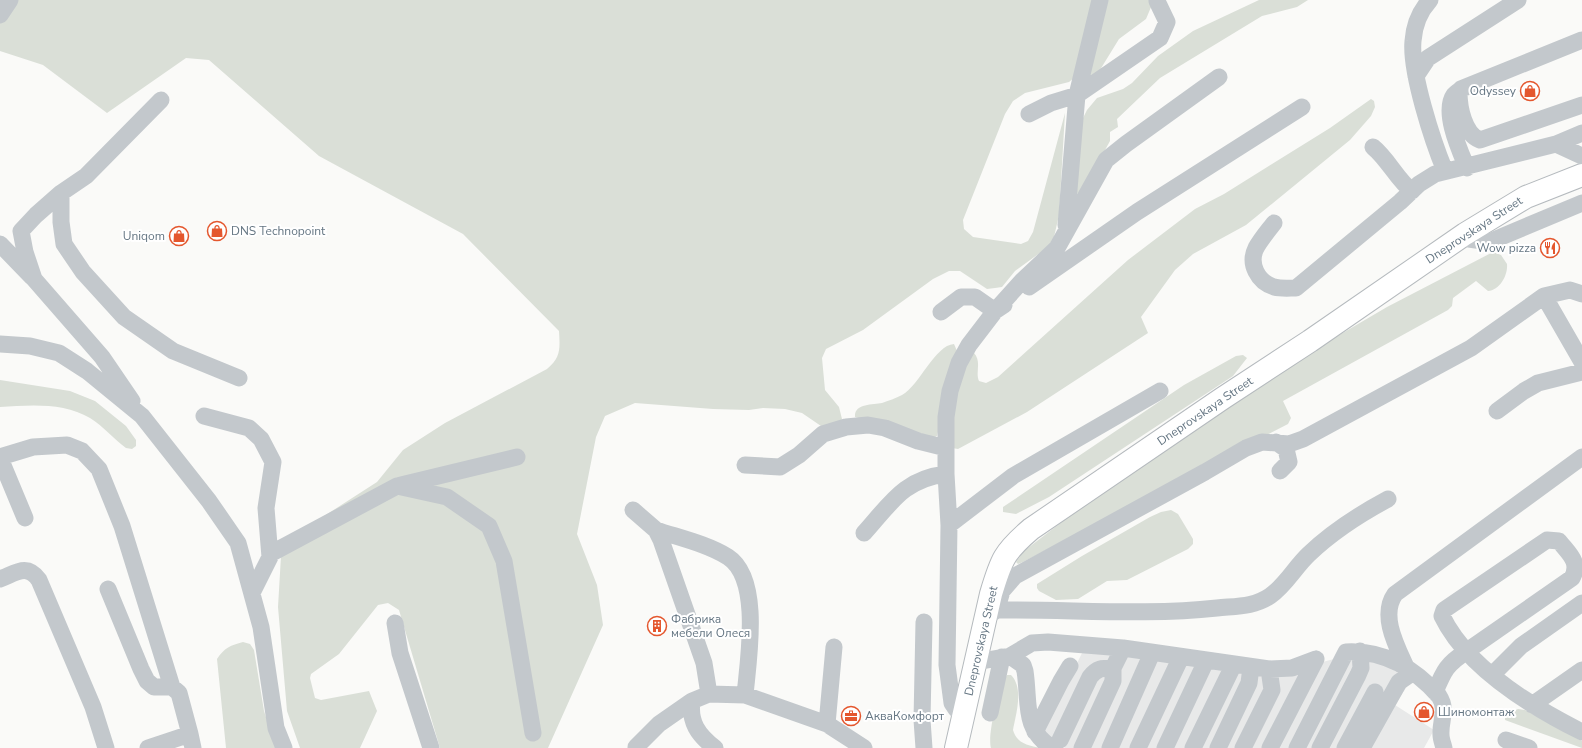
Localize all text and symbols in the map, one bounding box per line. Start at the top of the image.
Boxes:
shop icon: Odyssey [1519,80,1541,102]
place label: Odyssey [1470,83,1517,99]
street label: Dneprovskaya Street [1423,192,1526,267]
shop icon: DNS Technopoint [206,220,228,242]
place label: DNS Technopoint [231,223,326,239]
shop icon: Uniqom [168,225,190,247]
place label: Uniqom [123,228,165,244]
restaurant icon: Wow pizza [1539,237,1561,259]
place label: Wow pizza [1477,240,1536,256]
street label: Dneprovskaya Street [1154,373,1257,449]
street label: Dneprovskaya Street [961,584,1002,697]
place label: Фабрика мебели Олеся [671,611,750,641]
building icon: Фабрика мебели Олеся [646,615,668,637]
shop icon: Шиномонтаж [1413,701,1435,723]
place label: Шиномонтаж [1438,704,1515,720]
office icon: АкваКомфорт [840,705,862,727]
place label: АкваКомфорт [865,708,945,724]

